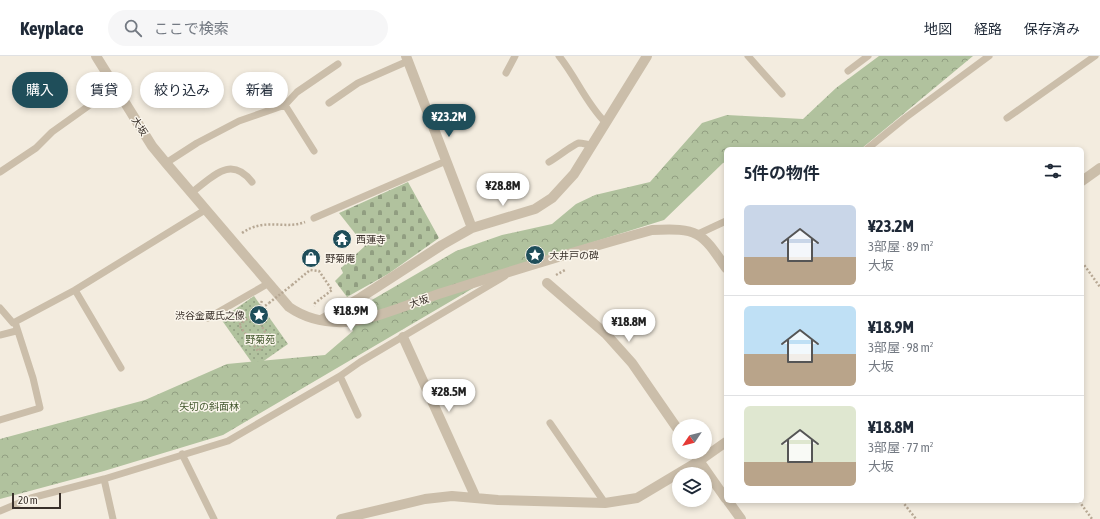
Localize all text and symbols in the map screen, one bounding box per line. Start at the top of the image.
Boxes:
search box [108,10,388,46]
text: Keyplace [20,17,84,39]
icon: search [122,17,144,39]
text: ここで検索 [154,20,229,37]
text: 地図 [924,21,952,37]
text: 経路 [974,21,1002,37]
text: 保存済み [1024,21,1080,37]
chip: 購入 [12,72,68,108]
chip: 賃貸 [76,72,132,108]
chip: 絞り込み [140,72,224,108]
chip: 新着 [232,72,288,108]
pin: ¥23.2M [416,104,482,138]
text: ¥23.2M [431,109,467,124]
street label: 大坂 [130,115,150,138]
icon: filters [1042,160,1064,182]
text: 5件の物件 [744,163,820,183]
pin: ¥28.8M [470,173,536,207]
text: ¥28.8M [485,178,521,193]
text: ¥23.2M [868,216,914,236]
icon: home [776,221,824,269]
temple icon: 西蓮寺 [331,228,353,250]
place label: 西蓮寺 [356,234,386,245]
text: 3部屋 · 89 m² [868,239,933,254]
place icon: 大井戸の碑 [524,244,546,266]
shop icon: 野菊庵 [300,247,322,269]
place label: 大井戸の碑 [549,250,599,261]
place label: 野菊庵 [325,253,355,264]
text: 大坂 [868,258,894,273]
street label: 大坂 [408,293,430,310]
pin: ¥18.9M [318,298,384,332]
text: ¥18.9M [333,303,369,318]
place icon: 渋谷金蔵氏之像 [248,304,270,326]
pin: ¥18.8M [596,309,662,343]
place label: 渋谷金蔵氏之像 [175,310,245,321]
text: ¥18.8M [611,314,647,329]
text: ¥18.9M [868,317,914,337]
icon: home [776,322,824,370]
park label: 野菊苑 [245,334,275,345]
text: 3部屋 · 98 m² [868,340,933,355]
text: 大坂 [868,359,894,374]
pin: ¥28.5M [416,379,482,413]
text: ¥28.5M [431,384,467,399]
park label: 矢切の斜面林 [179,401,239,412]
text: ¥18.8M [868,417,914,437]
north arrow [672,419,712,459]
map controls [672,419,712,507]
icon: home [776,422,824,470]
text: 3部屋 · 77 m² [868,440,933,455]
text: 大坂 [868,459,894,474]
button: layers [672,467,712,507]
scale bar [12,491,61,510]
text: 20 m [18,494,38,506]

